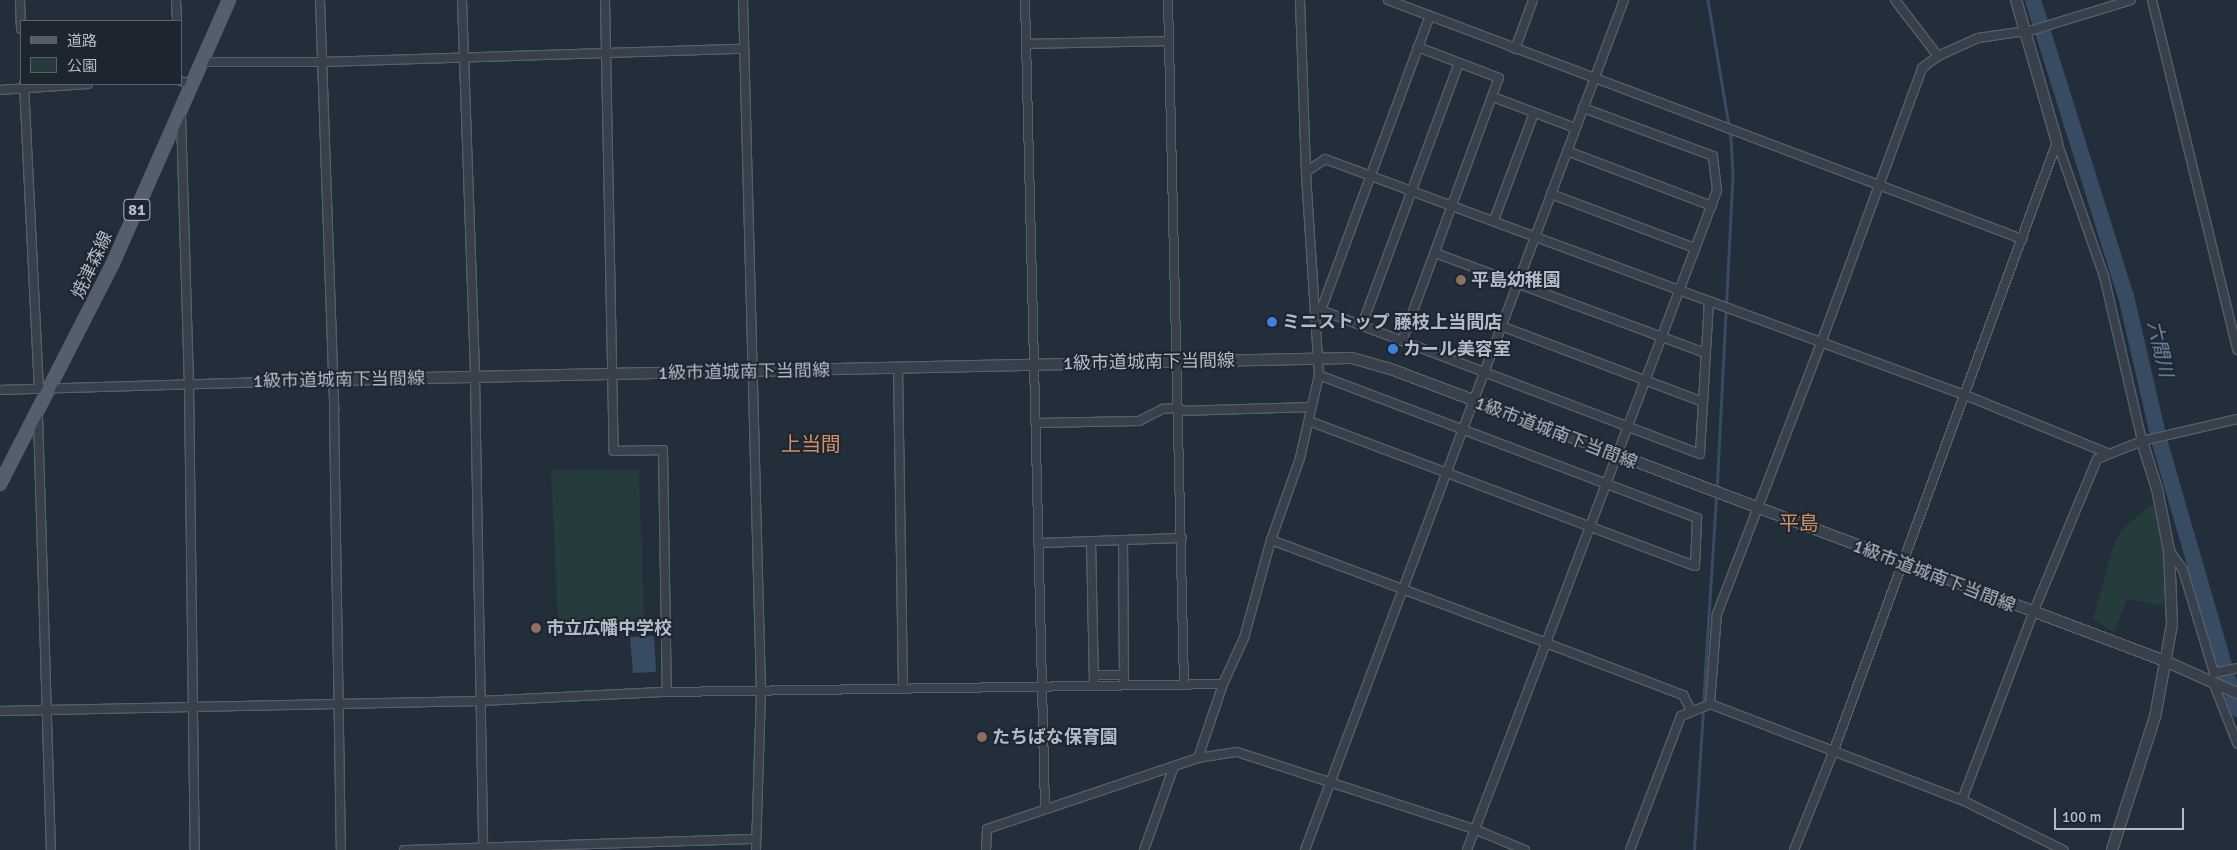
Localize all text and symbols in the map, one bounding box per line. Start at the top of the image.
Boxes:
legend [20,20,182,85]
text: 道路 [67,32,97,50]
text: 公園 [67,57,97,75]
road number: 81 [123,196,151,224]
street label: 焼津森線 [67,228,117,302]
place label: 平島幼稚園 [1471,269,1561,291]
marker: 平島幼稚園 [1455,274,1467,286]
place label: ミニストップ 藤枝上当間店 [1282,311,1502,333]
marker: ミニストップ 藤枝上当間店 [1266,316,1278,328]
water label: 六間川 [2141,319,2177,379]
place label: カール美容室 [1403,338,1511,360]
marker: カール美容室 [1387,343,1399,355]
street label: 1級市道城南下当間線 [1063,350,1235,374]
street label: 1級市道城南下当間線 [658,360,830,384]
street label: 1級市道城南下当間線 [253,368,425,392]
street label: 1級市道城南下当間線 [1472,392,1640,474]
district label: 上当間 [781,432,841,456]
district label: 平島 [1779,511,1819,535]
street label: 1級市道城南下当間線 [1850,535,2018,617]
place label: 市立広幡中学校 [546,617,672,639]
marker: 市立広幡中学校 [530,622,542,634]
place label: たちばな保育園 [992,726,1118,748]
marker: たちばな保育園 [976,731,988,743]
scale bar [2057,798,2187,830]
text: 100 m [2062,808,2102,826]

